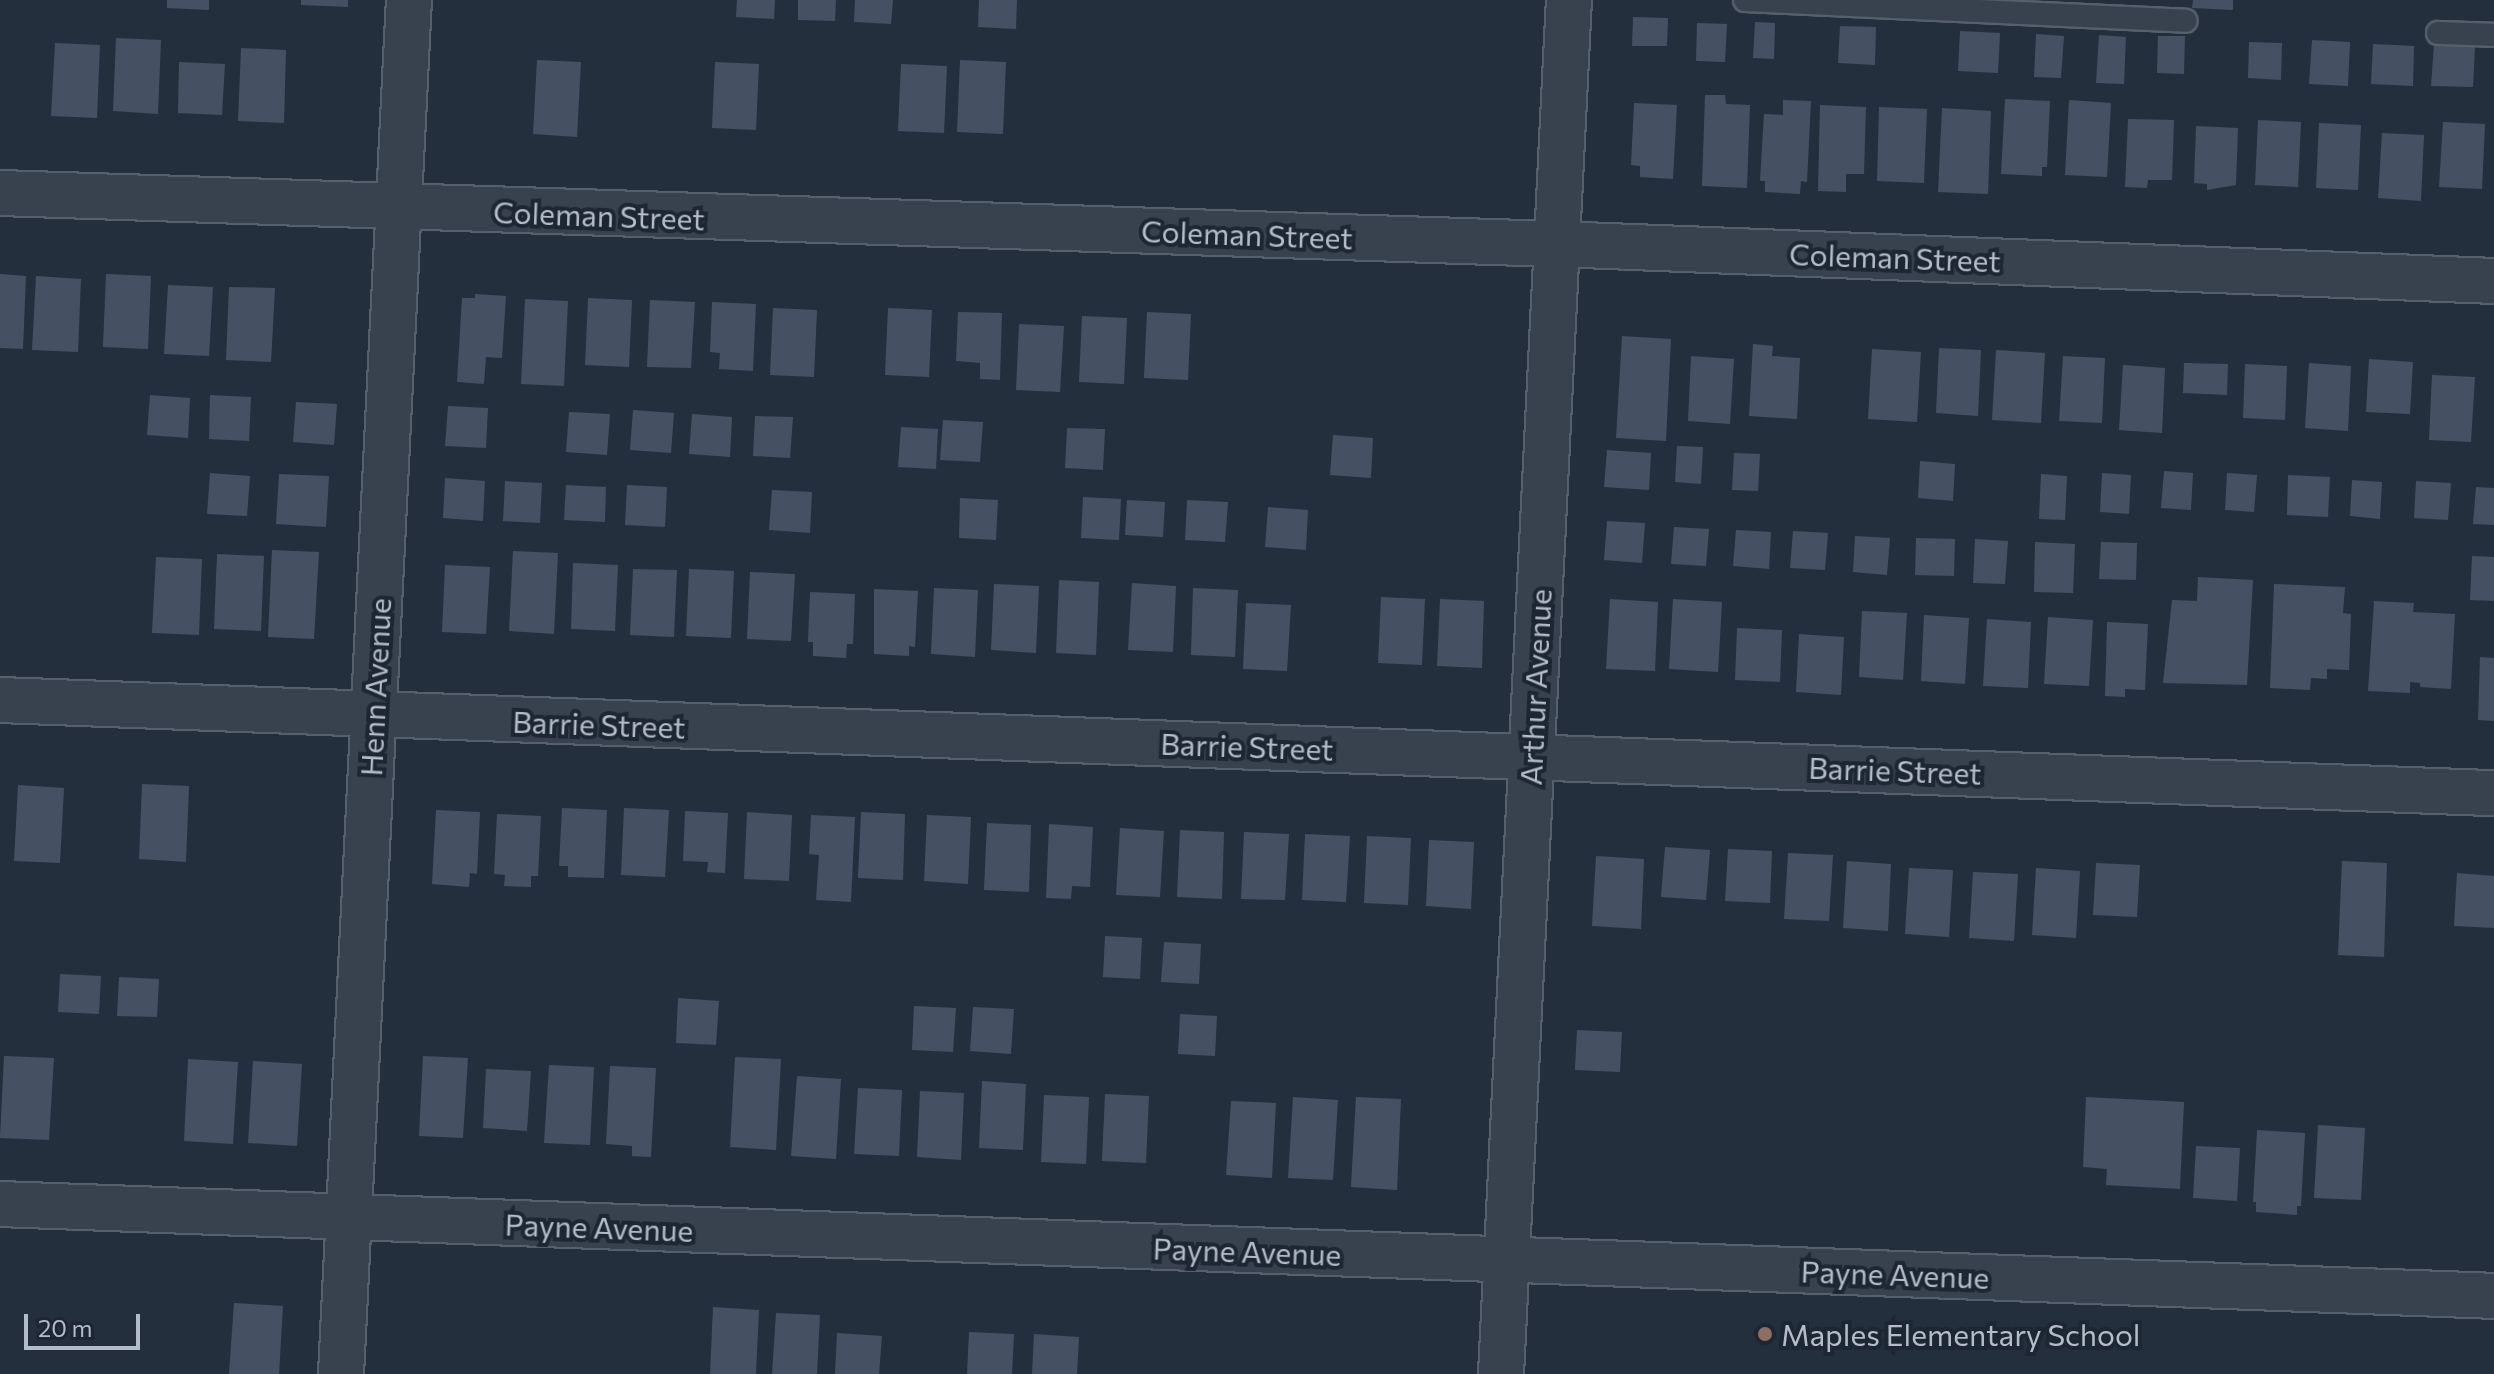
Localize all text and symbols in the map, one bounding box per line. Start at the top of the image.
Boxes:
street label: Coleman Street [493,193,705,237]
street label: Coleman Street [1141,212,1353,256]
street label: Coleman Street [1789,235,2001,279]
street label: Arthur Avenue [1512,588,1558,786]
street label: Henn Avenue [352,597,398,777]
street label: Barrie Street [512,703,686,745]
street label: Barrie Street [1160,725,1334,767]
street label: Barrie Street [1808,749,1982,791]
street label: Payne Avenue [504,1206,694,1248]
street label: Payne Avenue [1152,1230,1342,1272]
street label: Payne Avenue [1800,1253,1990,1295]
scale bar [28,1298,144,1348]
text: 20 m [38,1313,92,1342]
place label: Maples Elementary School [1781,1316,2140,1352]
marker: Maples Elementary School [1756,1325,1774,1343]

